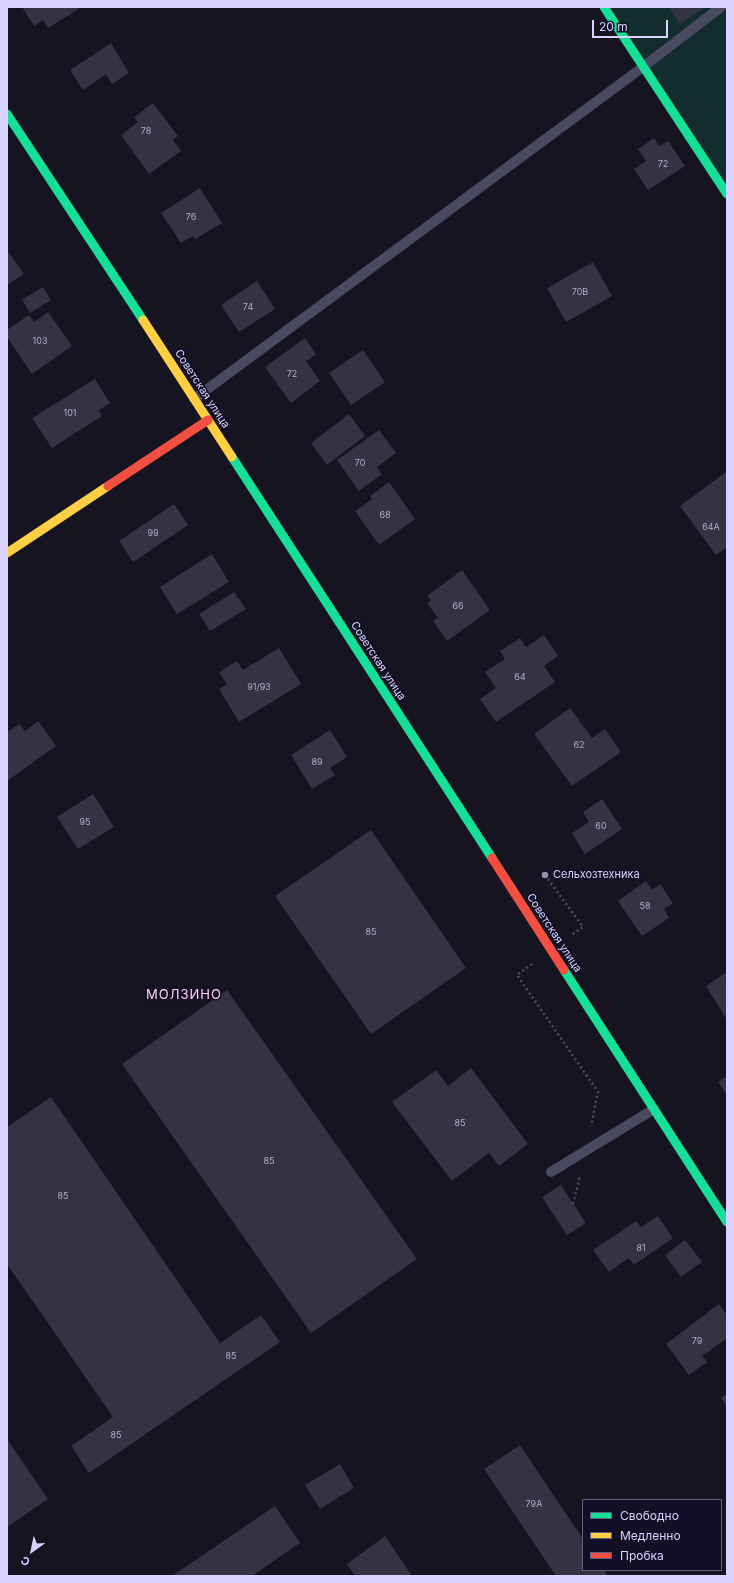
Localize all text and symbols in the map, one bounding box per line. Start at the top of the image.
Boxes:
scale bar [594,12,670,38]
text: 20 m [599,19,628,34]
house number: 78 [141,126,151,136]
house number: 72 [658,159,668,169]
house number: 76 [186,212,196,222]
house number: 70В [572,287,588,297]
house number: 74 [243,302,253,312]
house number: 103 [33,336,47,346]
street label: Советская улица [172,347,232,431]
house number: 72 [287,369,297,379]
house number: 101 [64,408,76,418]
house number: 70 [355,458,365,468]
house number: 68 [379,510,391,520]
house number: 64А [702,522,720,532]
house number: 99 [147,528,159,538]
house number: 66 [452,601,464,611]
street label: Советская улица [348,619,408,703]
house number: 64 [514,672,526,682]
house number: 91/93 [247,682,271,692]
house number: 62 [573,740,585,750]
house number: 89 [311,757,323,767]
house number: 95 [79,817,91,827]
house number: 60 [595,821,607,831]
place label: Сельхозтехника [553,868,640,882]
marker: Сельхозтехника [540,870,550,880]
street label: Советская улица [524,891,584,975]
house number: 58 [639,901,651,911]
house number: 85 [365,927,377,937]
district label: МОЛЗИНО [146,987,222,1003]
house number: 85 [454,1118,466,1128]
house number: 85 [263,1156,275,1166]
house number: 85 [57,1191,69,1201]
house number: 81 [636,1243,646,1253]
house number: 79 [692,1336,702,1346]
house number: 85 [225,1351,237,1361]
house number: 85 [110,1430,122,1440]
house number: 79А [526,1499,542,1509]
legend [582,1499,722,1571]
text: Свободно [620,1508,679,1523]
text: Медленно [620,1528,681,1543]
north arrow [12,1531,52,1571]
text: Пробка [620,1548,664,1563]
text: С [18,1553,33,1569]

